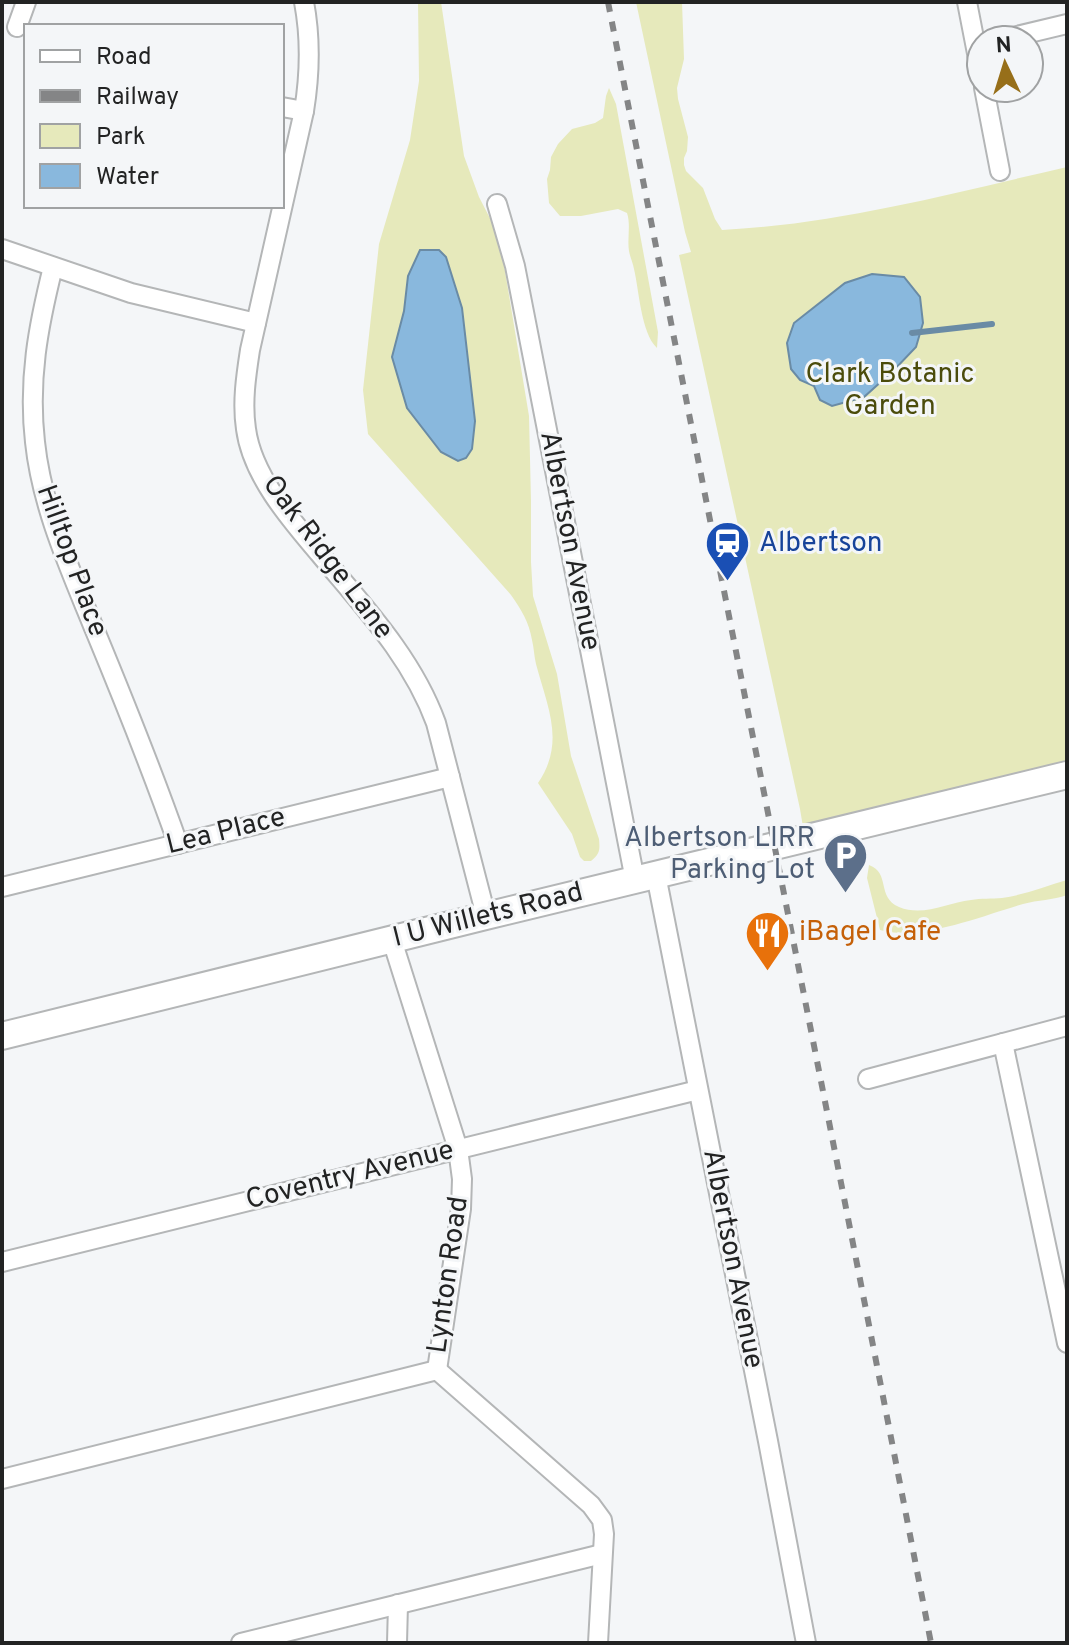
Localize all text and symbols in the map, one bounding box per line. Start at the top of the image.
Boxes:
legend [24,24,284,208]
north arrow [965,24,1045,104]
text: N [995,33,1013,61]
text: Road [96,43,152,73]
text: Railway [96,83,179,113]
text: Park [96,123,146,153]
text: Water [96,163,159,193]
park label: Clark Botanic Garden [806,357,974,425]
street label: Albertson Avenue [530,428,608,654]
street label: Oak Ridge Lane [253,469,401,647]
street label: Hilltop Place [27,480,115,642]
station icon: Albertson [704,520,752,583]
place label: Albertson [759,526,883,562]
street label: Lea Place [163,800,289,864]
place label: Albertson LIRR Parking Lot [624,821,815,889]
parking icon: Albertson LIRR Parking Lot [822,831,870,894]
street label: I U Willets Road [389,875,587,957]
restaurant icon: iBagel Cafe [744,909,792,972]
place label: iBagel Cafe [799,915,941,951]
street label: Coventry Avenue [242,1133,458,1219]
street label: Albertson Avenue [693,1146,771,1372]
street label: Lynton Road [420,1194,478,1356]

